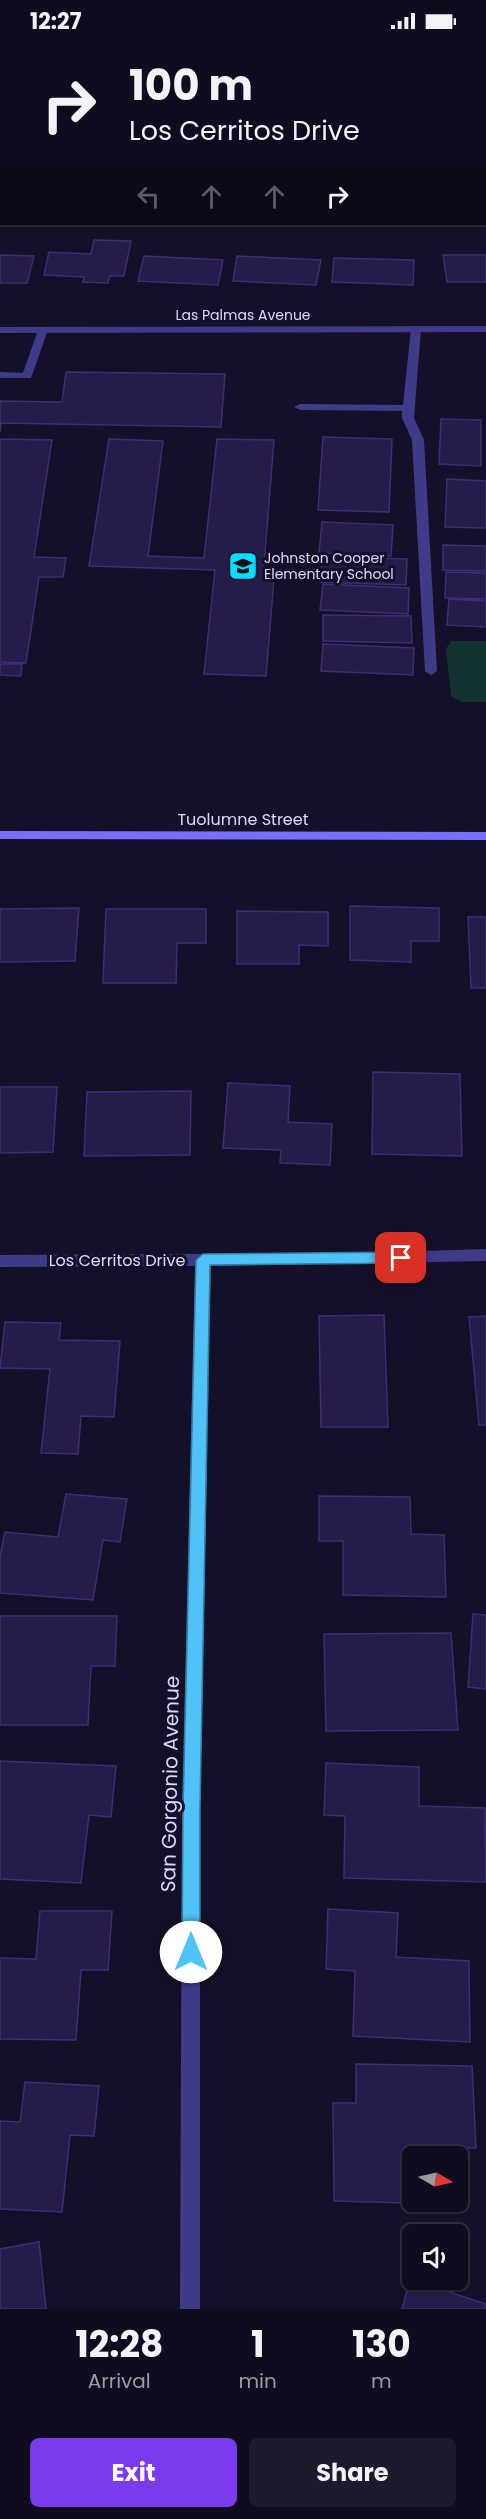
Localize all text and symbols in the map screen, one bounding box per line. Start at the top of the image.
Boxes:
text: 12:27 [30,6,81,37]
text: 100 m [129,56,253,115]
icon: right [30,66,108,144]
text: Los Cerritos Drive [129,112,360,149]
icon: left [132,180,165,213]
icon: ahead [195,180,228,213]
icon: ahead [258,180,291,213]
icon: right [321,180,354,213]
street label: Las Palmas Avenue [175,305,311,325]
place label: Johnston Cooper Elementary School [264,548,394,584]
school or university icon: Johnston Cooper Elementary School [227,550,259,582]
street label: Tuolumne Street [177,808,309,831]
pin [375,1232,426,1283]
icon: arrive [384,1241,417,1274]
street label: Los Cerritos Drive [49,1249,185,1272]
street label: San Gorgonio Avenue [154,1676,186,1892]
position arrow [159,1920,223,1984]
north arrow [402,2146,468,2212]
map controls [402,2146,468,2290]
button: sound [402,2224,468,2290]
text: 12:28 [75,2319,163,2370]
text: 1 [251,2319,264,2370]
text: 130 [352,2319,411,2370]
text: Arrival [88,2367,151,2395]
text: min [239,2367,277,2395]
text: m [371,2367,392,2395]
button: Exit [30,2438,237,2507]
button: Share [249,2438,456,2507]

